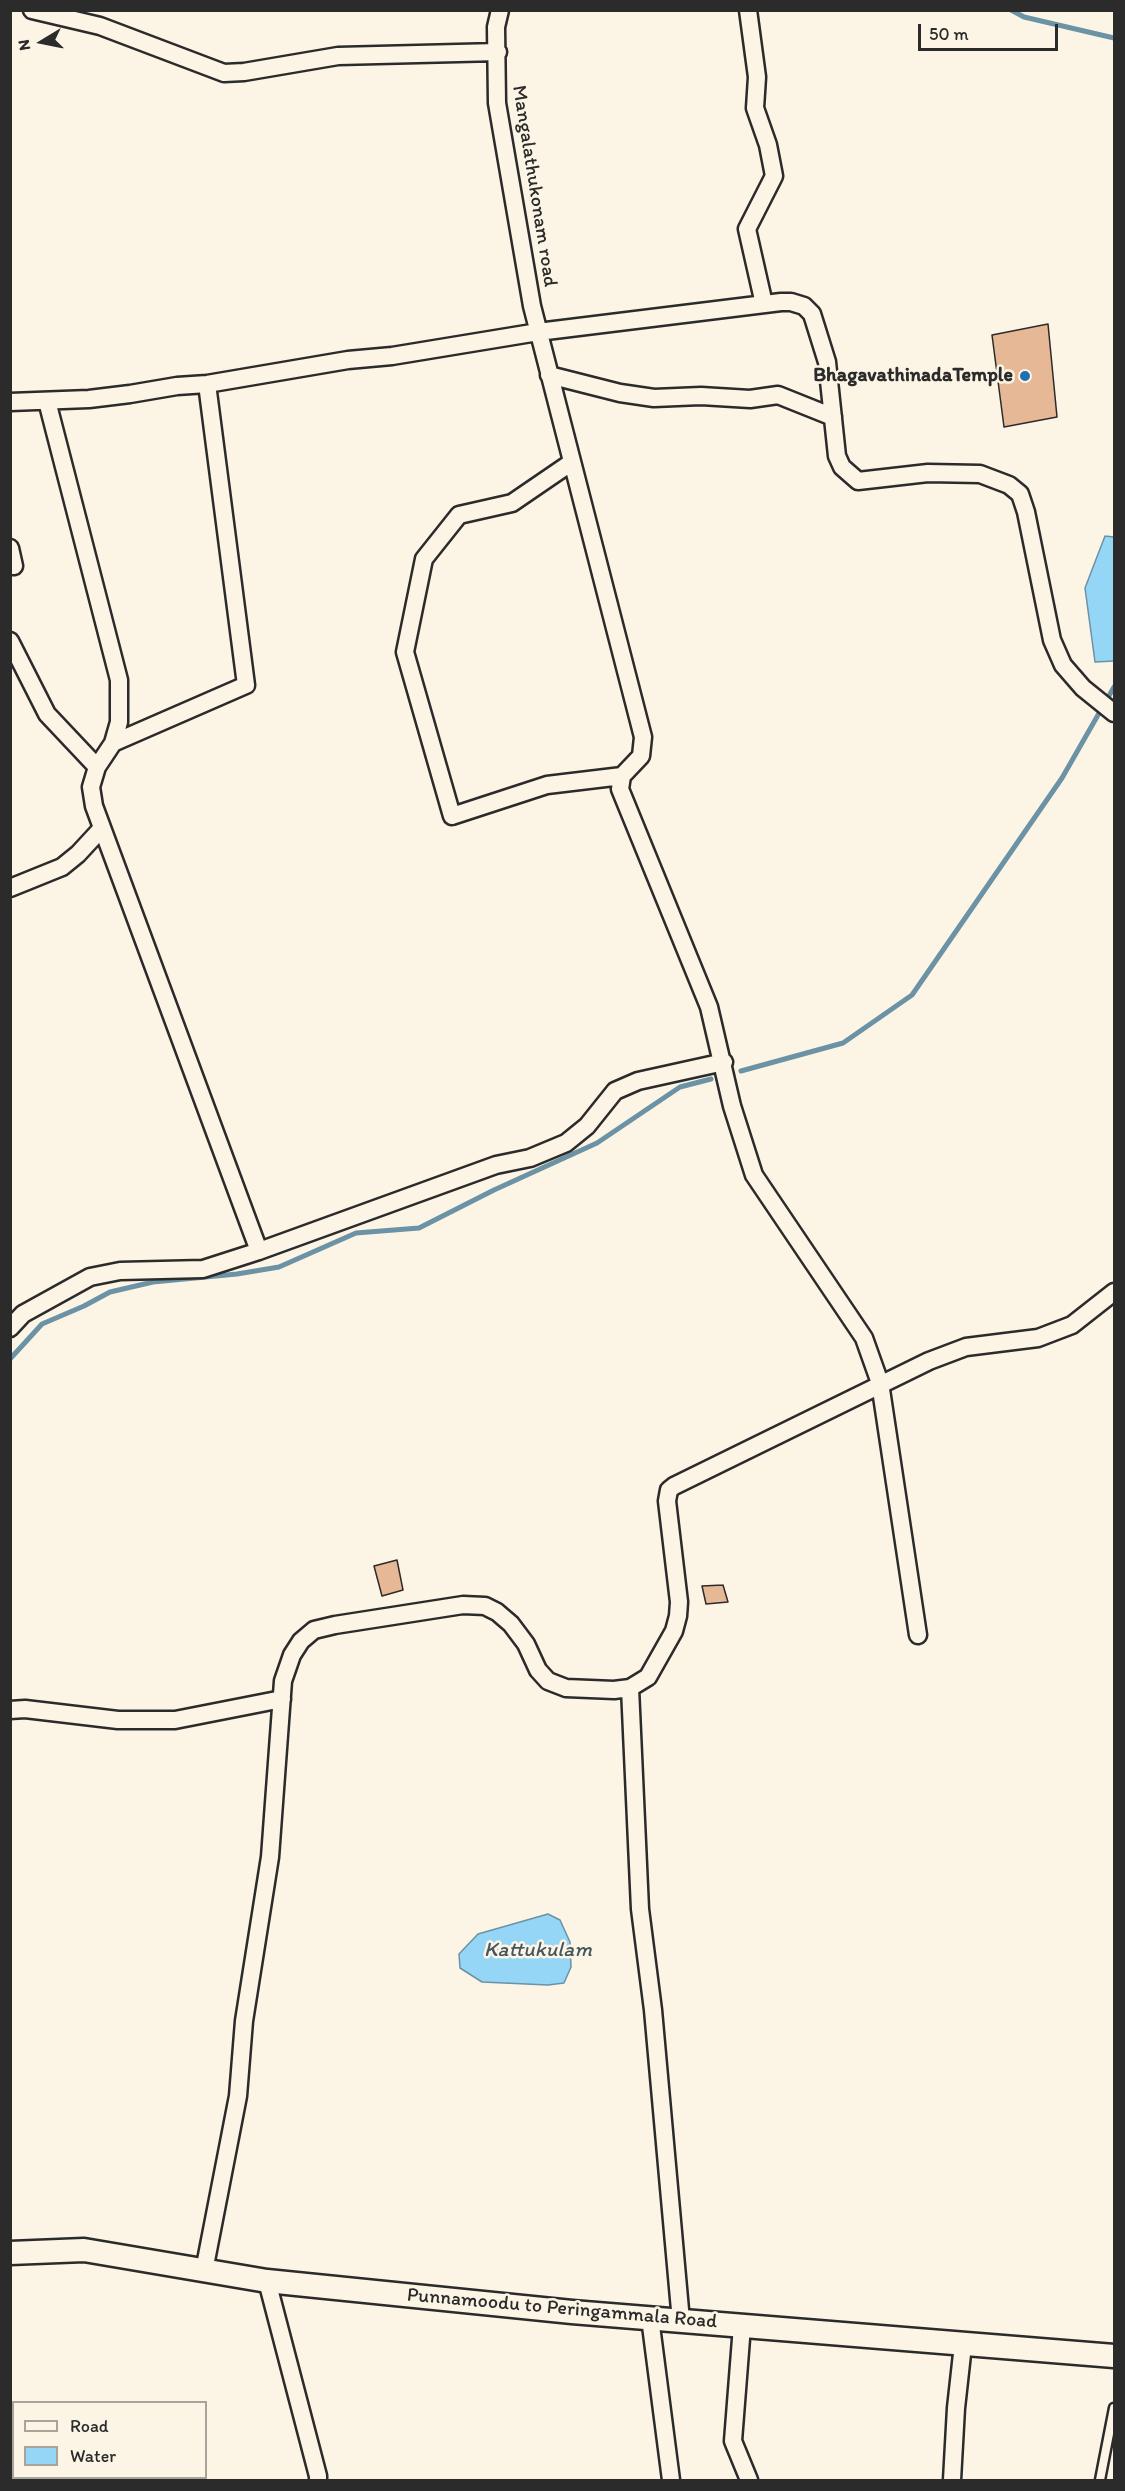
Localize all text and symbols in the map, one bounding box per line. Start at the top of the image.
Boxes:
north arrow [12,12,72,72]
scale bar [921,12,1060,50]
text: 50 m [929,23,969,45]
text: N [13,38,34,52]
street label: Mangalathukonam road [506,83,562,289]
place label: BhagavathinadaTemple [813,364,1013,388]
marker: BhagavathinadaTemple [1018,369,1032,383]
water label: Kattukulam [484,1938,592,1964]
street label: Punnamoodu to Peringammala Road [406,2283,718,2335]
legend [12,2401,207,2479]
text: Road [70,2415,109,2437]
text: Water [70,2445,116,2467]

